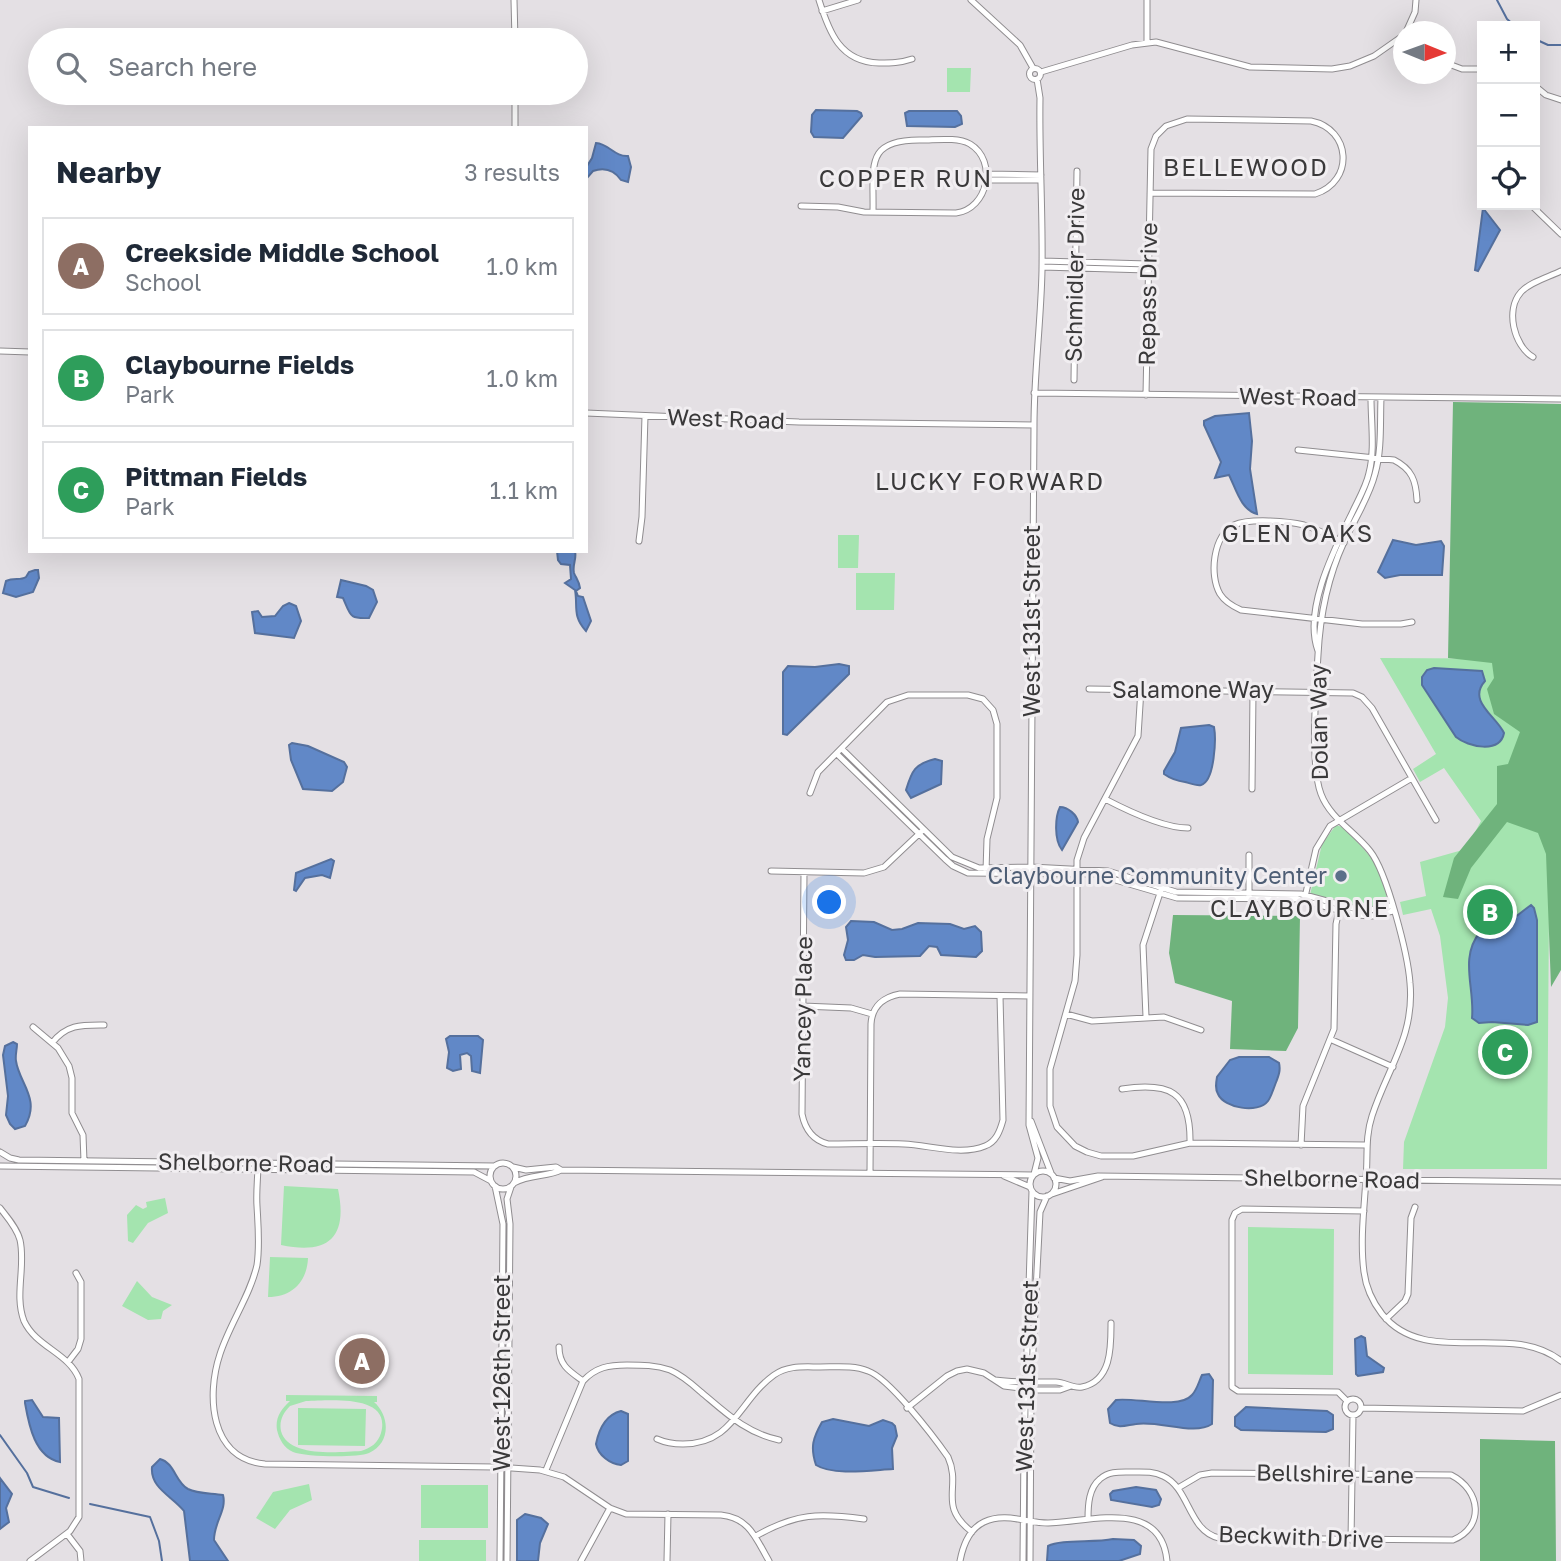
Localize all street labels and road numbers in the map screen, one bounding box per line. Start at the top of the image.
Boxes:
street label: Schmidler Drive [1058,188,1090,362]
street label: Repass Drive [1132,222,1162,366]
street label: West Road [1239,381,1357,411]
street label: West Road [667,402,785,434]
street label: West 131st Street [1017,525,1045,717]
street label: Dolan Way [1303,663,1333,781]
street label: Salamone Way [1112,675,1274,703]
street label: Yancey Place [787,936,817,1082]
street label: Shelborne Road [158,1146,334,1178]
street label: Shelborne Road [1244,1162,1420,1194]
street label: West 126th Street [487,1274,515,1472]
street label: West 131st Street [1009,1279,1043,1473]
street label: Bellshire Lane [1256,1458,1414,1488]
street label: Beckwith Drive [1218,1519,1384,1553]

